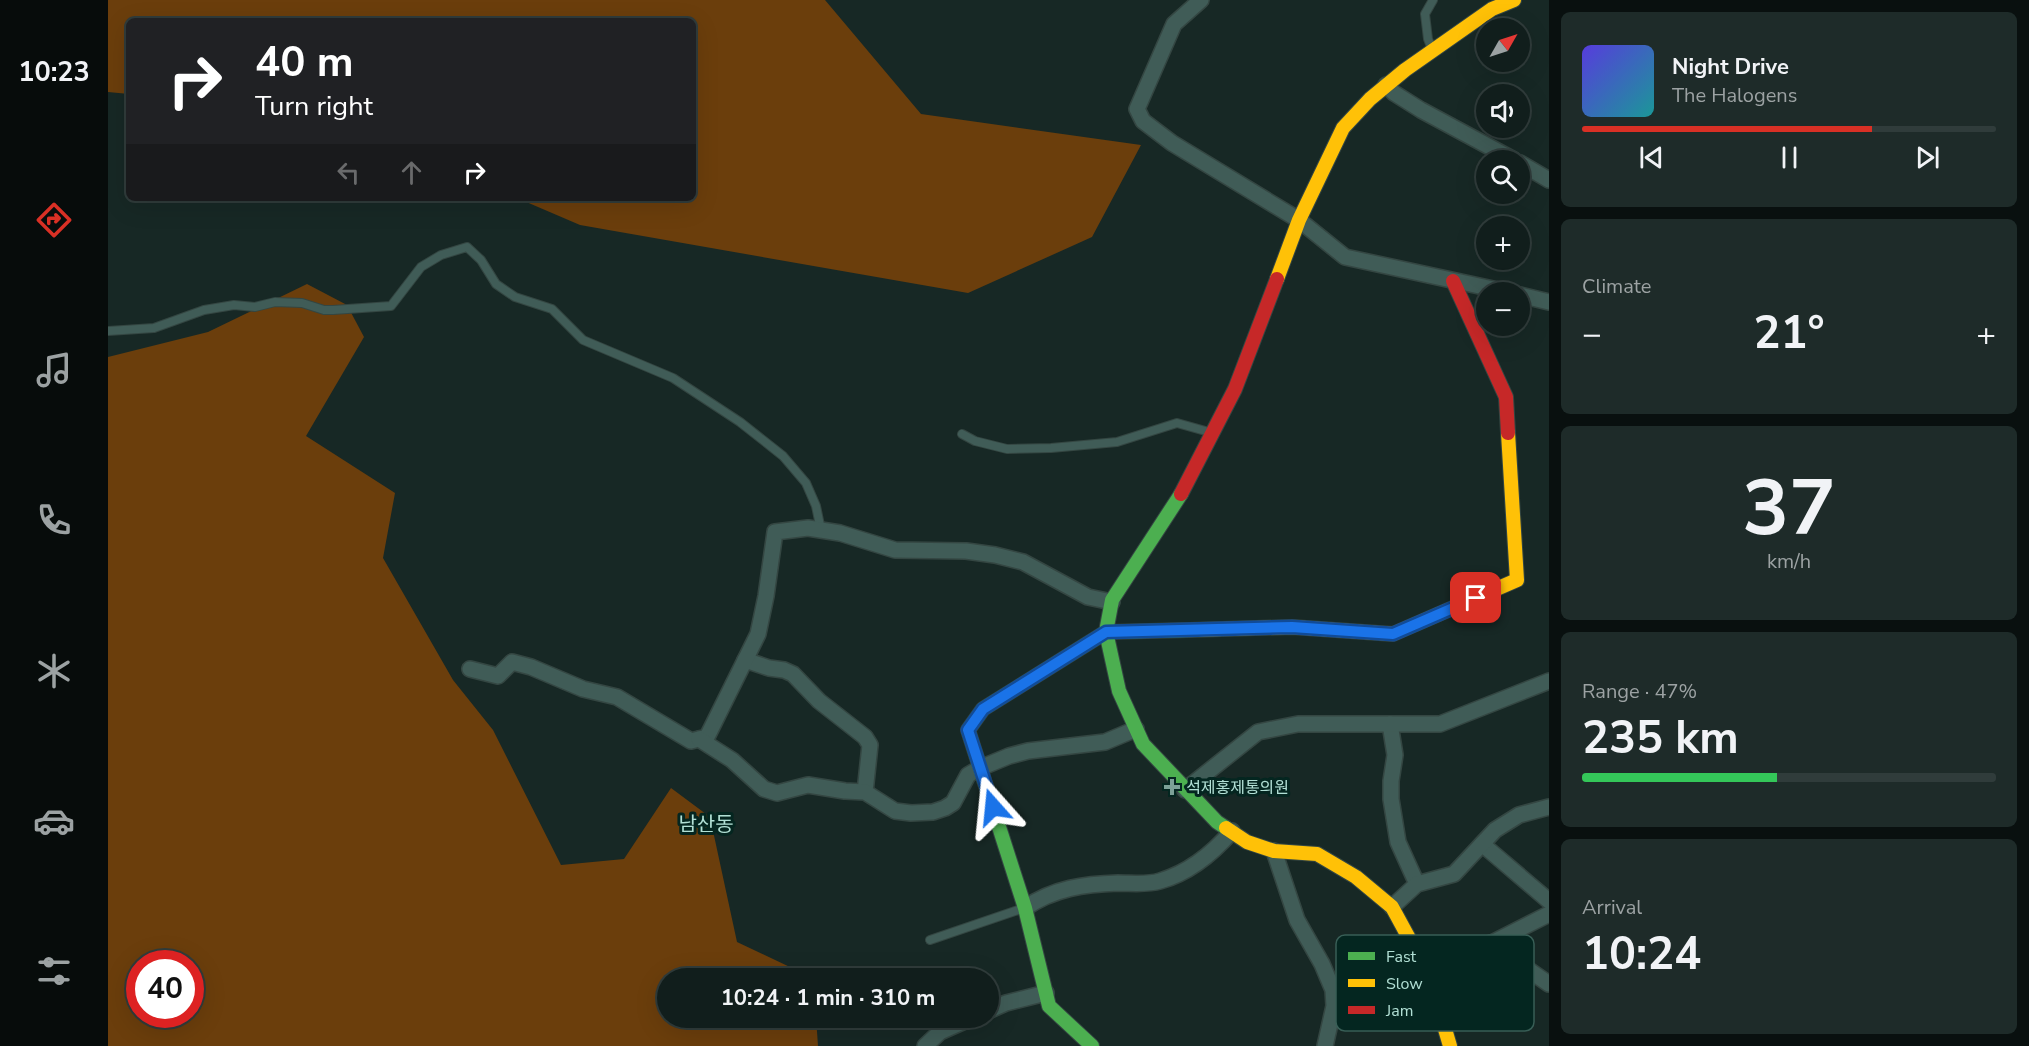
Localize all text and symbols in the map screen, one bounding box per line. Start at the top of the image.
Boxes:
north arrow [1476,18,1530,72]
map controls [1476,18,1530,336]
text: 40 m [255,34,354,91]
icon: right [156,42,234,120]
text: Night Drive [1672,52,1789,82]
text: 10:23 [18,54,90,91]
text: The Halogens [1672,82,1797,109]
button: sound [1476,84,1530,138]
text: Turn right [255,88,373,125]
icon: previous [1635,141,1668,174]
icon: pause [1773,141,1806,174]
icon: next [1911,141,1944,174]
button: search [1476,150,1530,204]
icon: left [332,156,365,189]
icon: ahead [395,156,428,189]
icon: right [458,156,491,189]
icon: directions [33,199,75,241]
button: + [1476,216,1530,270]
text: Climate [1582,273,1651,300]
button: − [1476,282,1530,336]
text: 21° [1753,303,1825,364]
text: − [1582,312,1602,357]
text: + [1976,312,1996,357]
icon: music [33,349,75,391]
text: 37 [1742,455,1836,562]
icon: phone [33,499,75,541]
text: km/h [1767,548,1811,575]
pin [1450,572,1501,623]
icon: arrive [1459,581,1492,614]
icon: climate [33,650,75,692]
text: Range · 47% [1582,678,1697,705]
text: 235 km [1582,708,1739,769]
position arrow [961,775,1025,839]
place label: 석제홍제통의원 [1186,777,1289,799]
marker: 석제홍제통의원 [1163,778,1181,796]
icon: car [33,800,75,842]
district label: 남산동 [678,811,734,838]
text: Arrival [1582,894,1642,921]
text: 10:24 [1582,924,1701,985]
legend [1336,935,1534,1031]
text: Fast [1386,946,1417,968]
icon: filters [33,950,75,992]
speed limit sign: 40 [126,950,204,1028]
text: Slow [1386,973,1423,995]
text: 10:24 · 1 min · 310 m [721,983,935,1013]
text: Jam [1385,1000,1413,1022]

